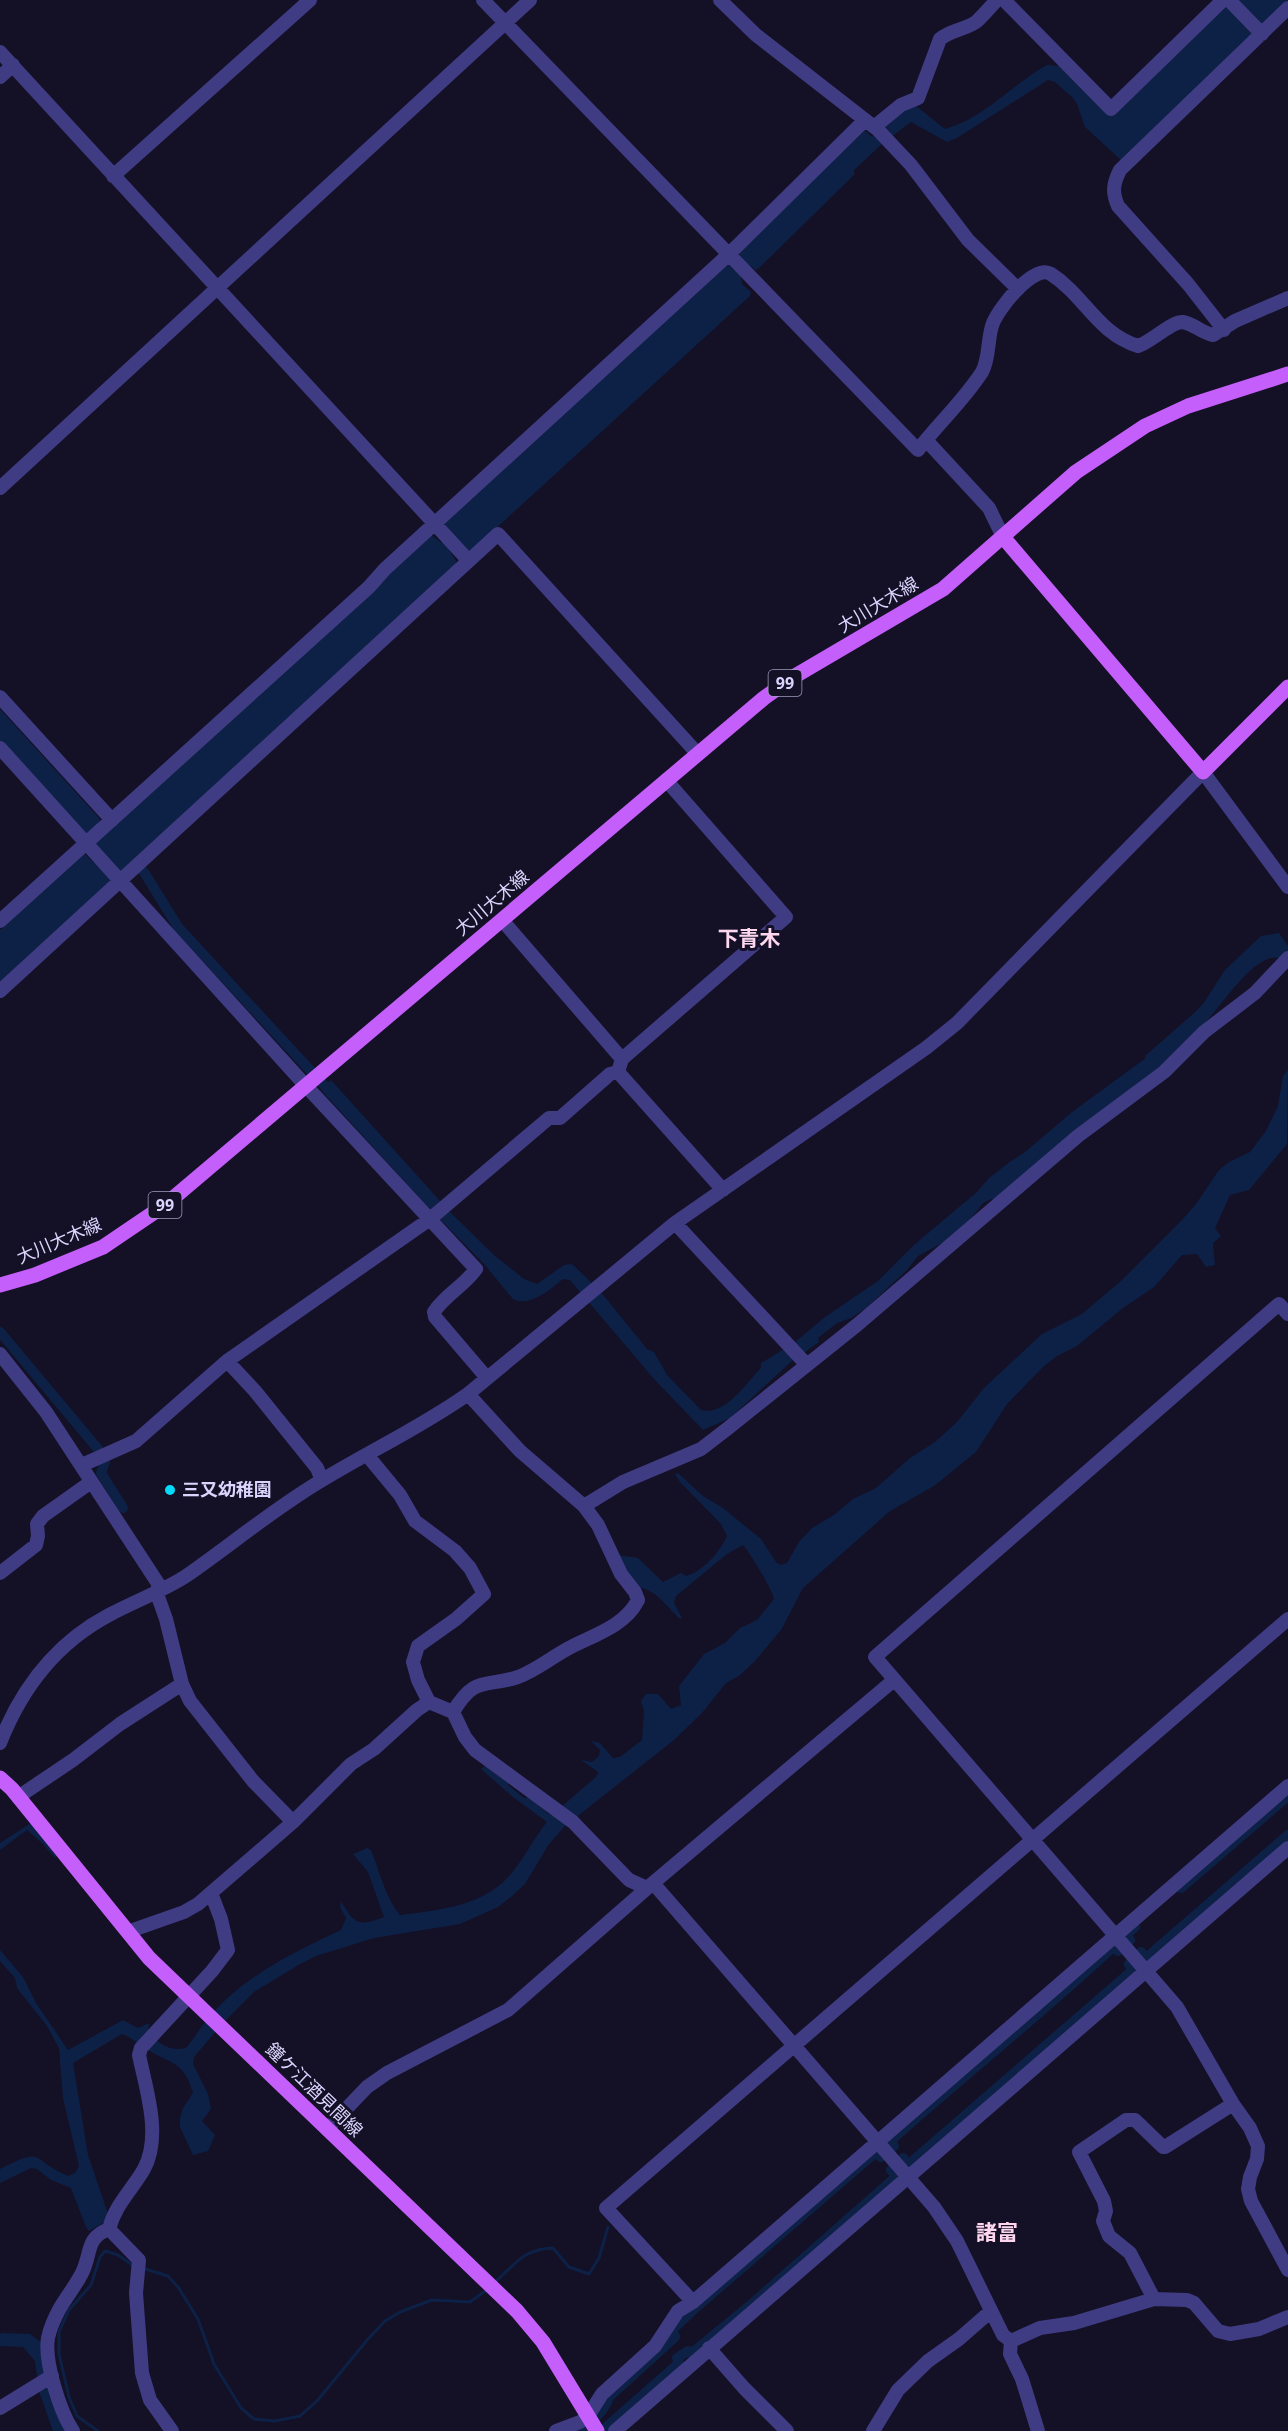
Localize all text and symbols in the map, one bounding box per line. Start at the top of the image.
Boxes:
street label: 大川大木線 [833,571,922,638]
road number: 99 [768,670,802,696]
street label: 大川大木線 [449,864,534,940]
district label: 下青木 [718,924,781,952]
road number: 99 [148,1192,182,1218]
street label: 大川大木線 [12,1211,105,1269]
place label: 三又幼稚園 [182,1477,272,1501]
marker: 三又幼稚園 [163,1483,177,1497]
street label: 鐘ケ江酒見間線 [261,2037,368,2142]
district label: 諸富 [976,2218,1018,2246]

